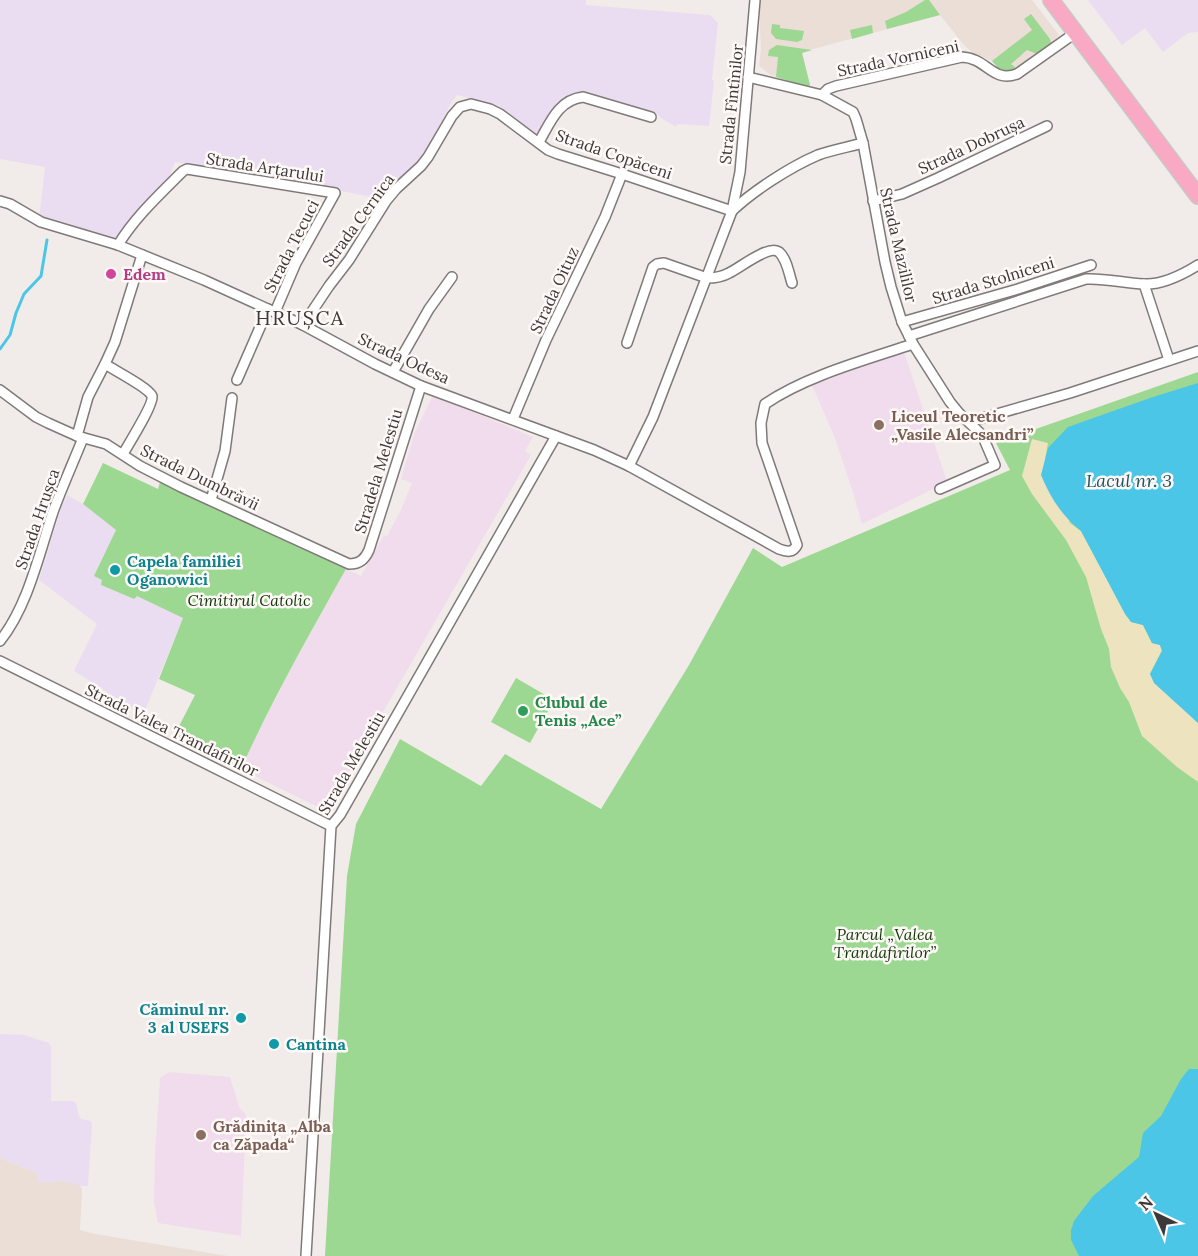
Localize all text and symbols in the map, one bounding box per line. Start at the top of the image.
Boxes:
street label: Strada Vorniceni [835,35,961,81]
street label: Strada Fîntînilor [715,43,747,165]
street label: Strada Dobrușa [915,112,1027,178]
street label: Strada Copăceni [553,125,675,183]
street label: Strada Arțarului [205,148,325,186]
street label: Strada Cernica [318,170,398,270]
street label: Strada Mazililor [876,186,922,305]
street label: Strada Tecuci [259,196,323,296]
street label: Strada Oituz [525,243,583,337]
street label: Strada Stolniceni [929,252,1057,308]
place label: Edem [123,264,166,284]
marker: Edem [104,267,118,281]
district label: HRUȘCA [255,305,345,330]
street label: Strada Odesa [355,328,453,388]
street label: Stradela Melestiu [350,406,407,536]
place label: Liceul Teoretic „Vasile Alecsandri” [891,406,1034,444]
marker: Liceul Teoretic „Vasile Alecsandri” [872,418,886,432]
street label: Strada Dumbrăvii [137,440,263,514]
street label: Strada Hrușca [10,466,64,572]
water label: Lacul nr. 3 [1086,469,1172,492]
place label: Capela familiei Oganowici [127,551,241,589]
marker: Capela familiei Oganowici [108,563,122,577]
park label: Cimitirul Catolic [187,590,311,610]
street label: Strada Valea Trandafirilor [82,679,262,781]
place label: Clubul de Tenis „Ace” [535,692,622,730]
marker: Clubul de Tenis „Ace” [516,704,530,718]
street label: Strada Melestiu [313,707,389,818]
park label: Parcul „Valea Trandafirilor” [834,924,936,962]
place label: Căminul nr. 3 al USEFS [140,999,229,1037]
marker: Căminul nr. 3 al USEFS [234,1011,248,1025]
place label: Cantina [286,1034,347,1054]
marker: Cantina [267,1037,281,1051]
place label: Grădinița „Alba ca Zăpada“ [213,1116,331,1154]
marker: Grădinița „Alba ca Zăpada“ [194,1128,208,1142]
north arrow [1126,1184,1186,1244]
text: N [1134,1192,1157,1215]

